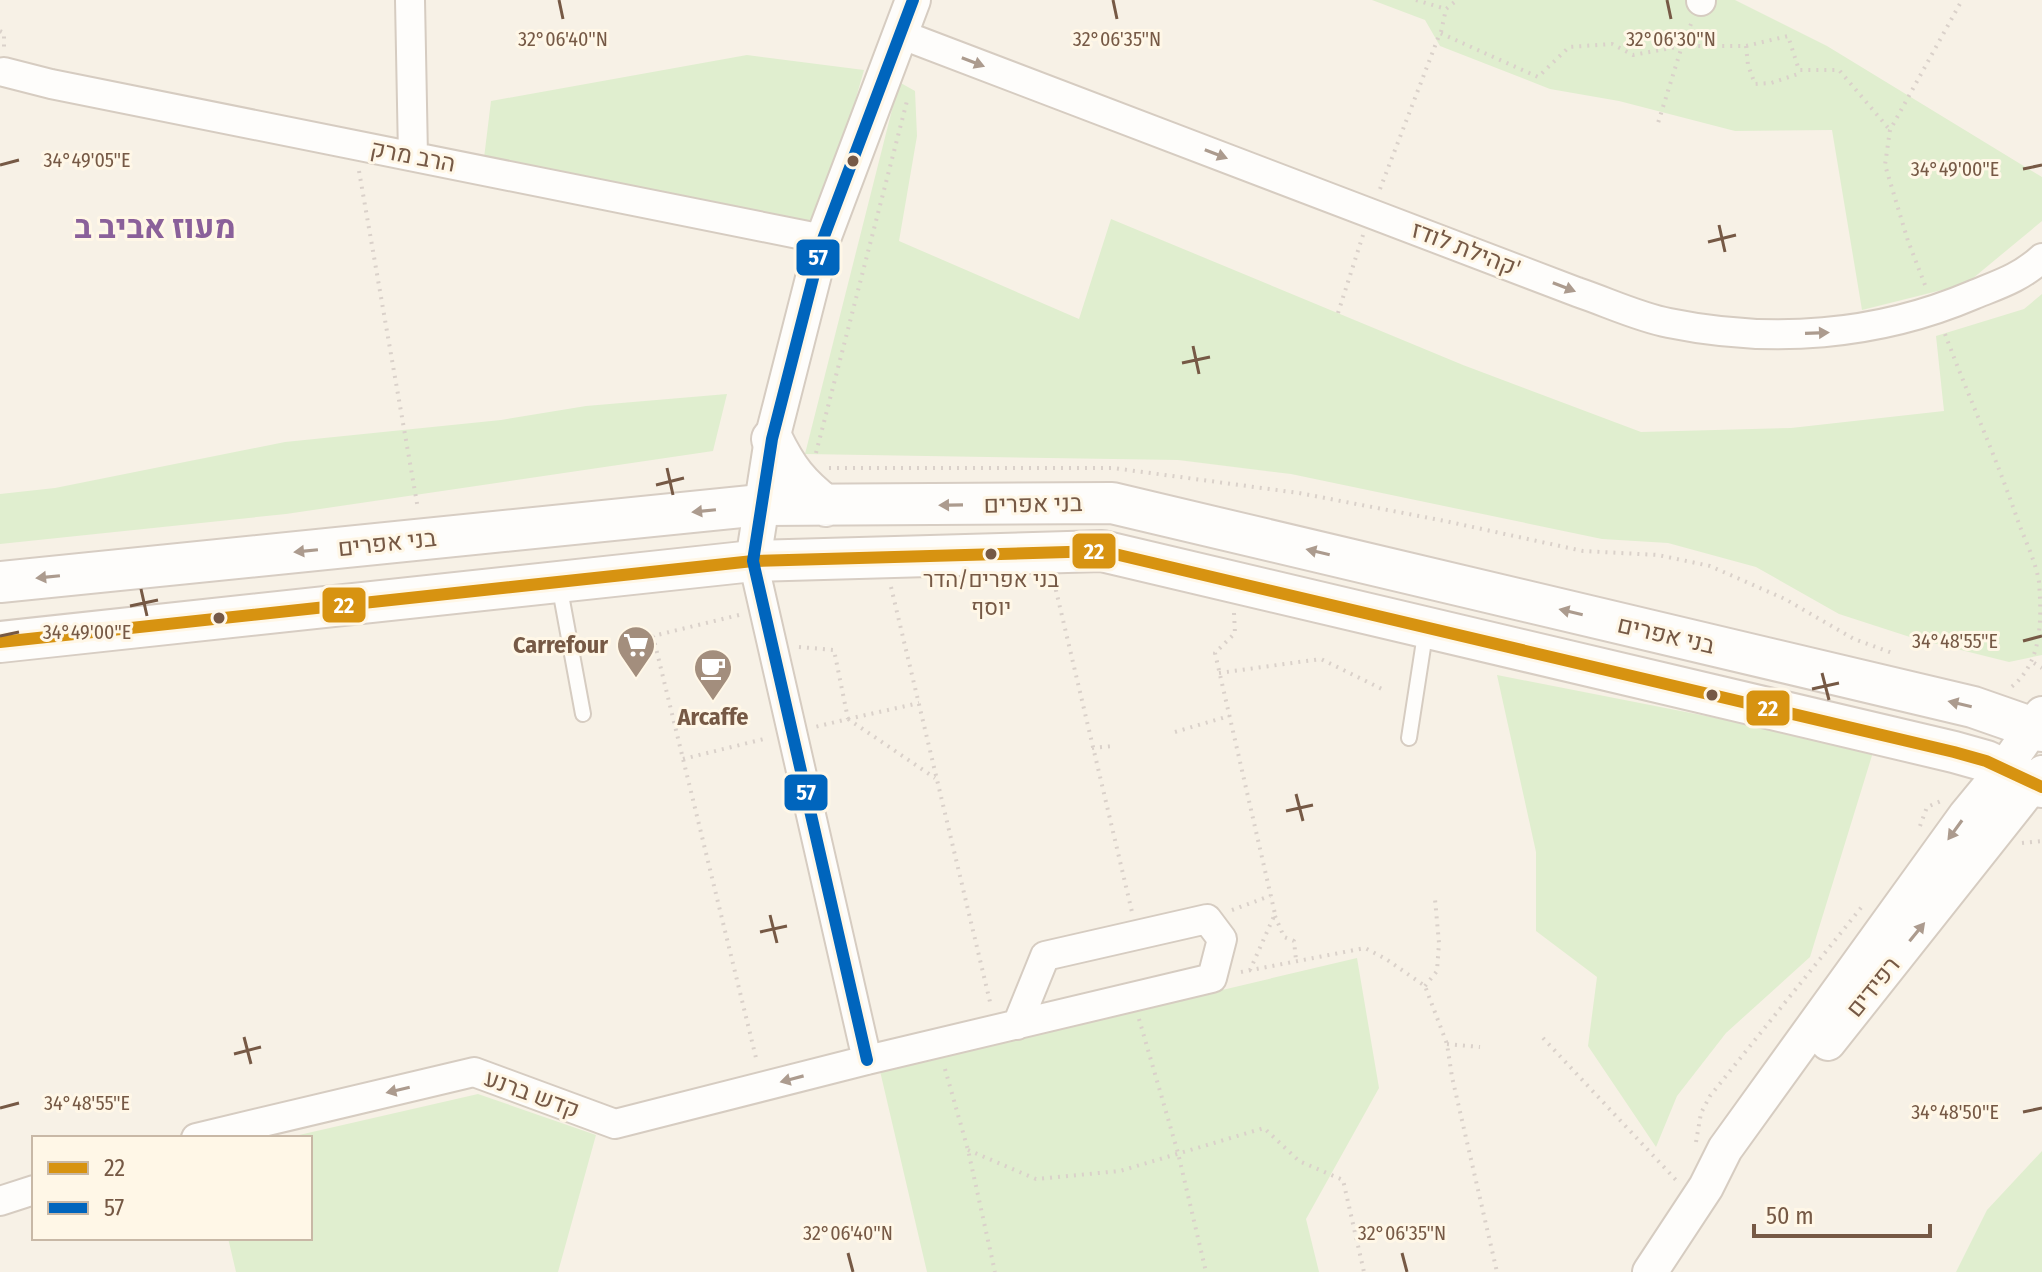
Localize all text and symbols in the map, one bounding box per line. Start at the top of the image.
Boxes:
text: 32°06'40"N [518,27,608,51]
text: 32°06'35"N [1073,27,1161,51]
text: 32°06'30"N [1626,27,1716,51]
one-way arrow [961,56,985,69]
street label: הרב מרק [368,134,458,178]
text: 34°49'05"E [44,148,130,172]
one-way arrow [1204,148,1228,161]
unlabelled marker [845,153,861,169]
text: 34°49'00"E [1911,157,1999,181]
district label: מעוז אביב ב [74,208,236,246]
street label: קהילת לודז' [1408,215,1524,283]
line badge: 57 [795,238,841,277]
text: 57 [808,244,828,271]
one-way arrow [1552,281,1576,294]
one-way arrow [1805,326,1830,339]
street label: בני אפרים [983,489,1083,519]
one-way arrow [938,499,963,511]
one-way arrow [691,505,716,518]
street label: בני אפרים [336,524,438,562]
line badge: 22 [1071,532,1117,570]
text: 22 [1083,538,1104,565]
one-way arrow [293,545,318,558]
one-way arrow [1305,545,1330,558]
marker: בני אפרים/הדר יוסף [983,546,999,562]
place label: בני אפרים/הדר יוסף [923,566,1059,621]
one-way arrow [35,570,60,583]
line badge: 22 [321,586,367,624]
text: 22 [333,592,354,619]
one-way arrow [1558,605,1583,618]
unlabelled marker [211,610,227,626]
street label: בני אפרים [1615,610,1718,660]
text: 34°49'00"E [43,620,131,644]
supermarket icon: Carrefour [615,624,657,679]
text: 34°48'55"E [1912,629,1998,653]
place label: Carrefour [513,631,608,659]
cafe icon: Arcaffe [692,647,734,702]
unlabelled marker [1704,687,1720,703]
line badge: 22 [1745,689,1791,727]
text: 22 [1757,695,1778,722]
one-way arrow [1947,698,1972,710]
place label: Arcaffe [676,703,749,731]
line badge: 57 [783,773,829,812]
text: 57 [796,779,816,806]
one-way arrow [1948,819,1963,840]
one-way arrow [1908,922,1925,943]
street label: רפידים [1840,951,1906,1023]
street label: קדש ברנע [481,1064,583,1124]
one-way arrow [779,1074,804,1086]
one-way arrow [385,1084,410,1097]
text: 34°48'55"E [44,1091,130,1115]
text: 34°48'50"E [1911,1100,1999,1124]
legend [32,1136,312,1240]
text: 22 [104,1154,125,1182]
scale bar [1754,1188,1930,1238]
text: 57 [104,1194,125,1222]
text: 50 m [1766,1202,1814,1230]
text: 32°06'40"N [803,1221,893,1245]
text: 32°06'35"N [1358,1221,1446,1245]

